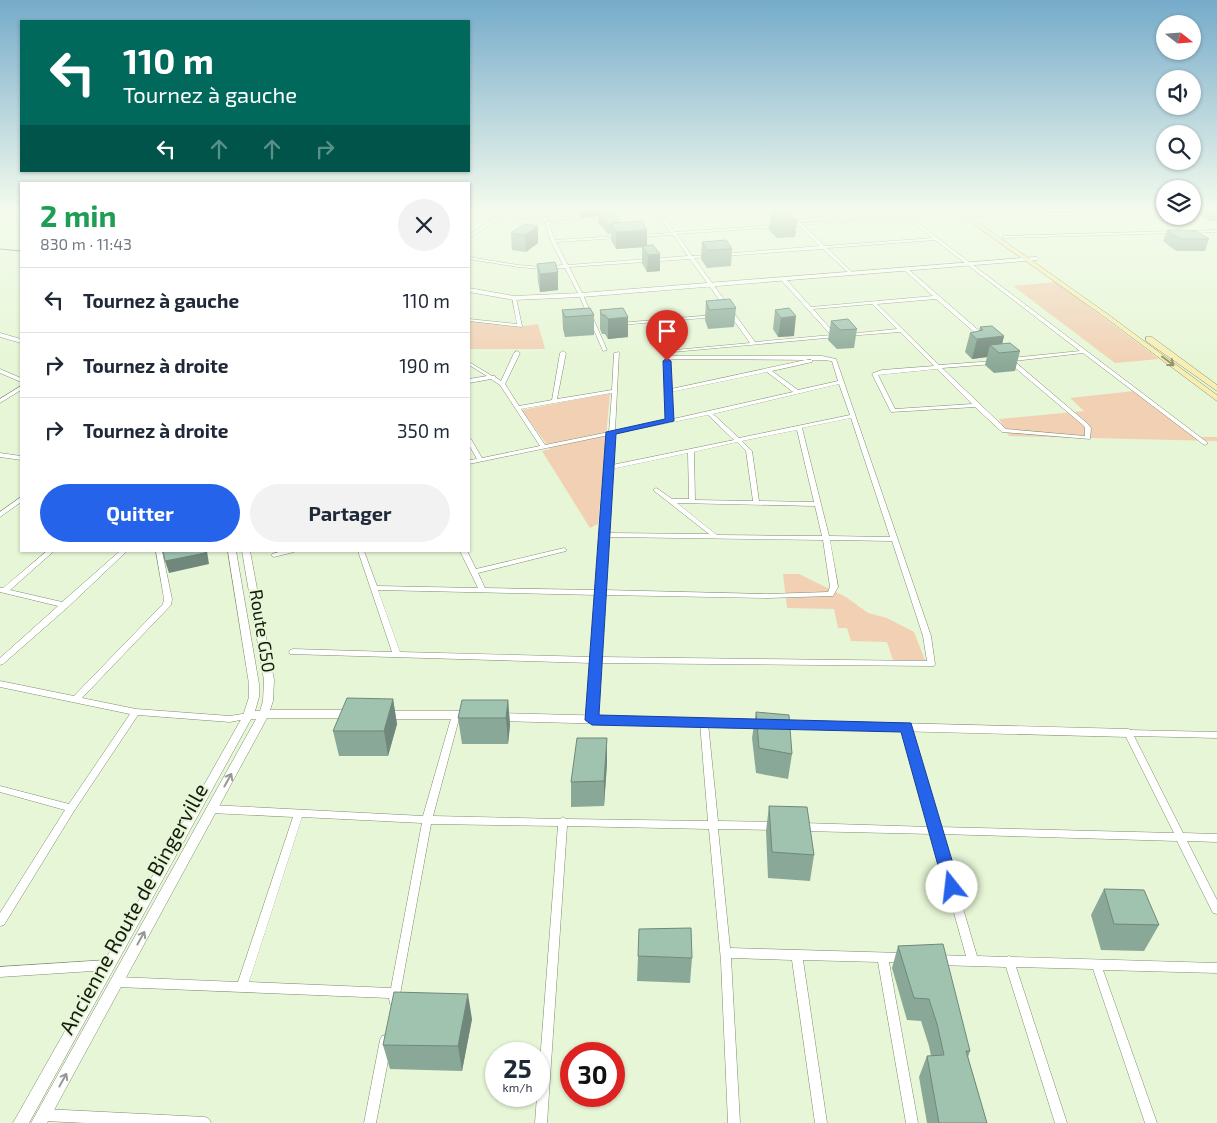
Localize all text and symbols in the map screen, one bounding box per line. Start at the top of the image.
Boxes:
north arrow [1156,15,1201,60]
map controls [1156,15,1201,225]
text: 110 m [123,39,214,81]
icon: left [40,40,105,105]
button: sound [1156,70,1201,115]
text: Tournez à gauche [123,81,297,107]
button: search [1156,125,1201,170]
icon: left [152,135,180,163]
icon: ahead [205,135,233,163]
icon: ahead [258,135,286,163]
icon: right [311,135,339,163]
button: layers [1156,180,1201,225]
text: 2 min [40,197,117,233]
button: close [398,199,450,251]
text: 830 m · 11:43 [40,234,132,253]
icon: left [40,286,68,314]
text: Tournez à gauche [83,289,239,312]
text: 110 m [403,289,450,312]
pin [646,310,688,361]
icon: arrive [653,317,681,345]
icon: right [40,351,68,379]
text: Tournez à droite [83,354,229,377]
text: 190 m [399,354,450,377]
one-way arrow [1161,356,1174,367]
icon: right [40,416,68,444]
text: Tournez à droite [83,419,229,442]
text: 350 m [397,419,450,442]
button: Quitter [40,484,240,542]
button: Partager [250,484,450,542]
street label: Route G50 [246,588,280,674]
one-way arrow [223,773,233,788]
street label: Ancienne Route de Bingerville [53,778,212,1038]
position arrow [925,860,977,912]
one-way arrow [137,931,146,946]
speed limit sign: 30 [560,1042,625,1107]
text: 25 [503,1053,532,1083]
one-way arrow [58,1073,68,1088]
text: km/h [503,1080,532,1094]

